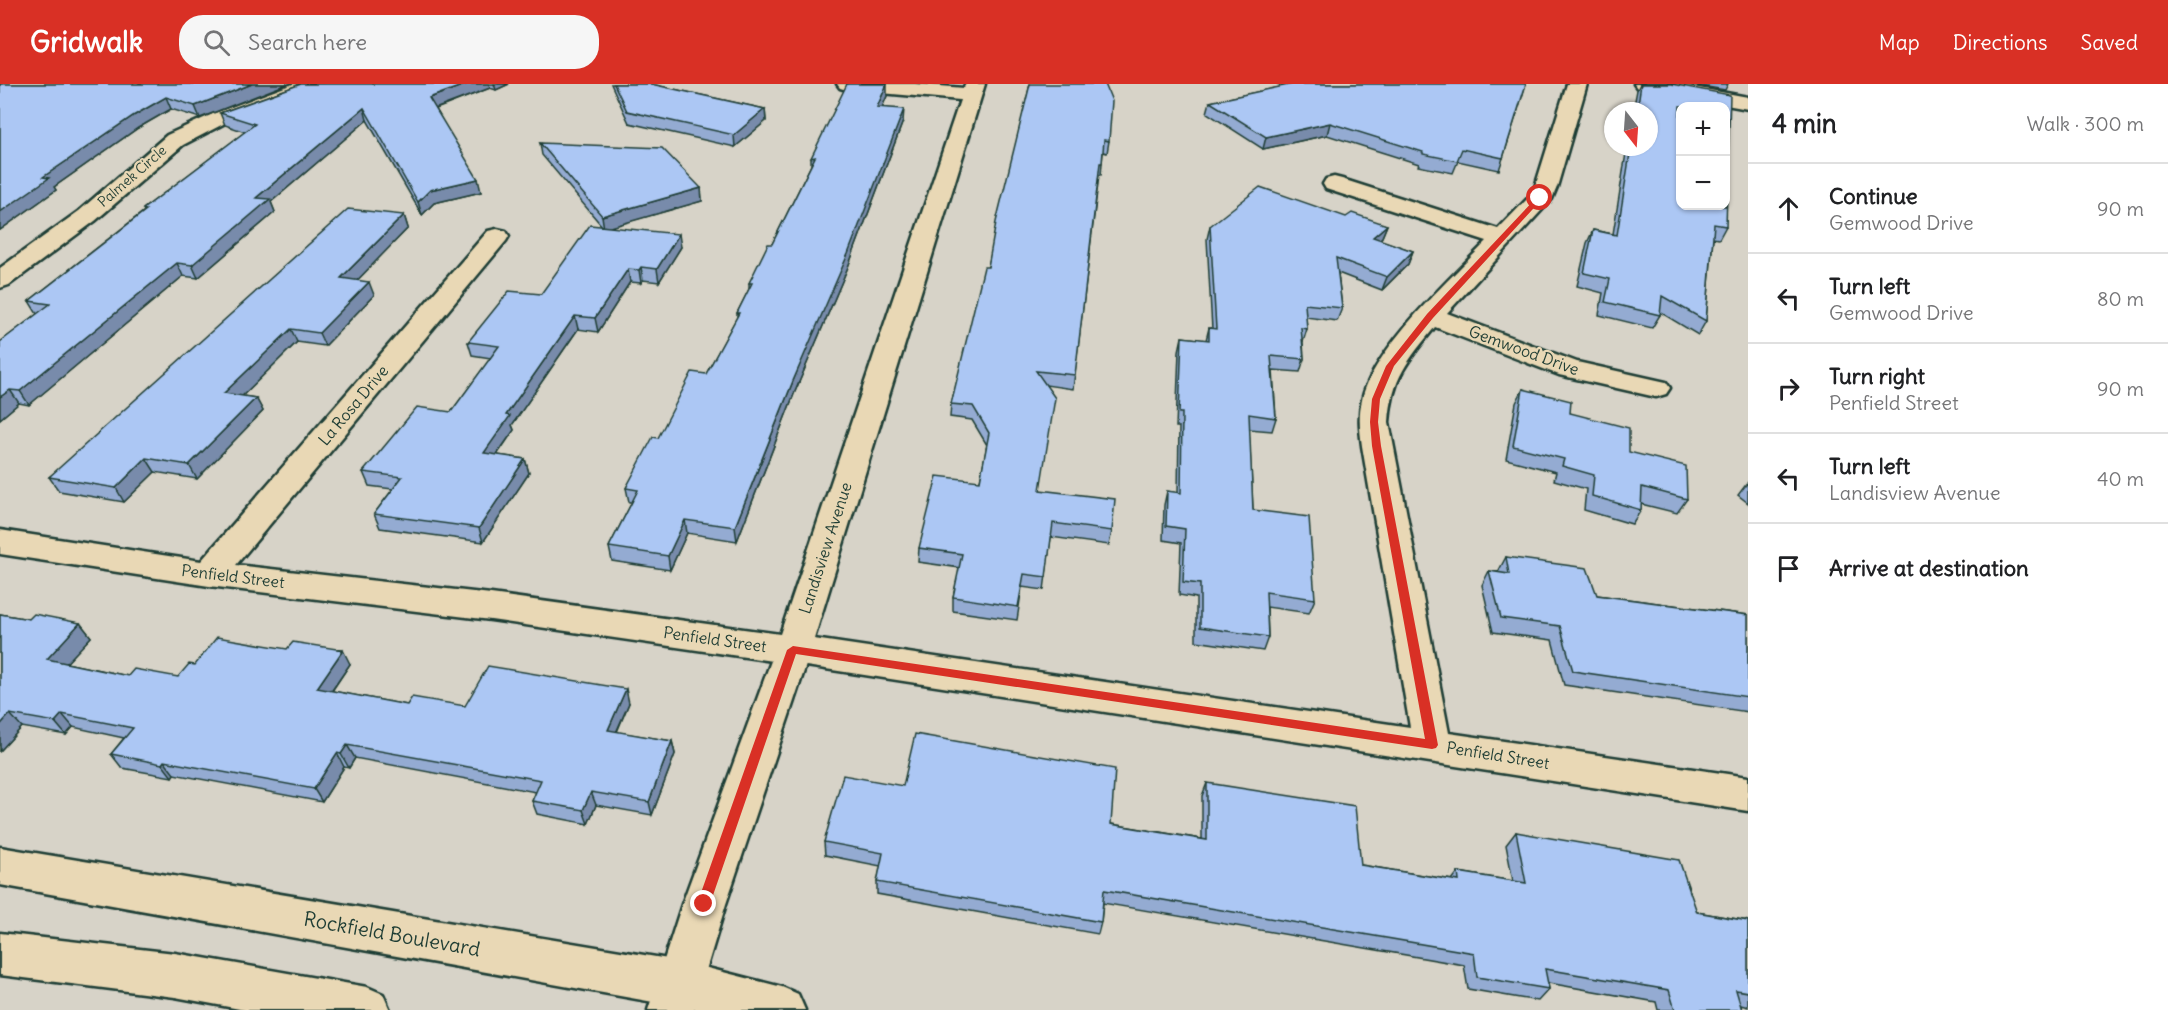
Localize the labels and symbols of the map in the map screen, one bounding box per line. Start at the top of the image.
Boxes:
north arrow [1604,102,1658,156]
street label: Palmek Circle [94,141,170,211]
route start [1526,184,1552,210]
street label: Gemwood Drive [1466,321,1582,379]
street label: La Rosa Drive [314,361,392,449]
street label: Landisview Avenue [794,480,856,616]
street label: Penfield Street [180,560,286,592]
street label: Penfield Street [662,622,768,656]
street label: Penfield Street [1445,737,1551,773]
route end [690,890,716,916]
street label: Rockfield Boulevard [302,906,483,961]

